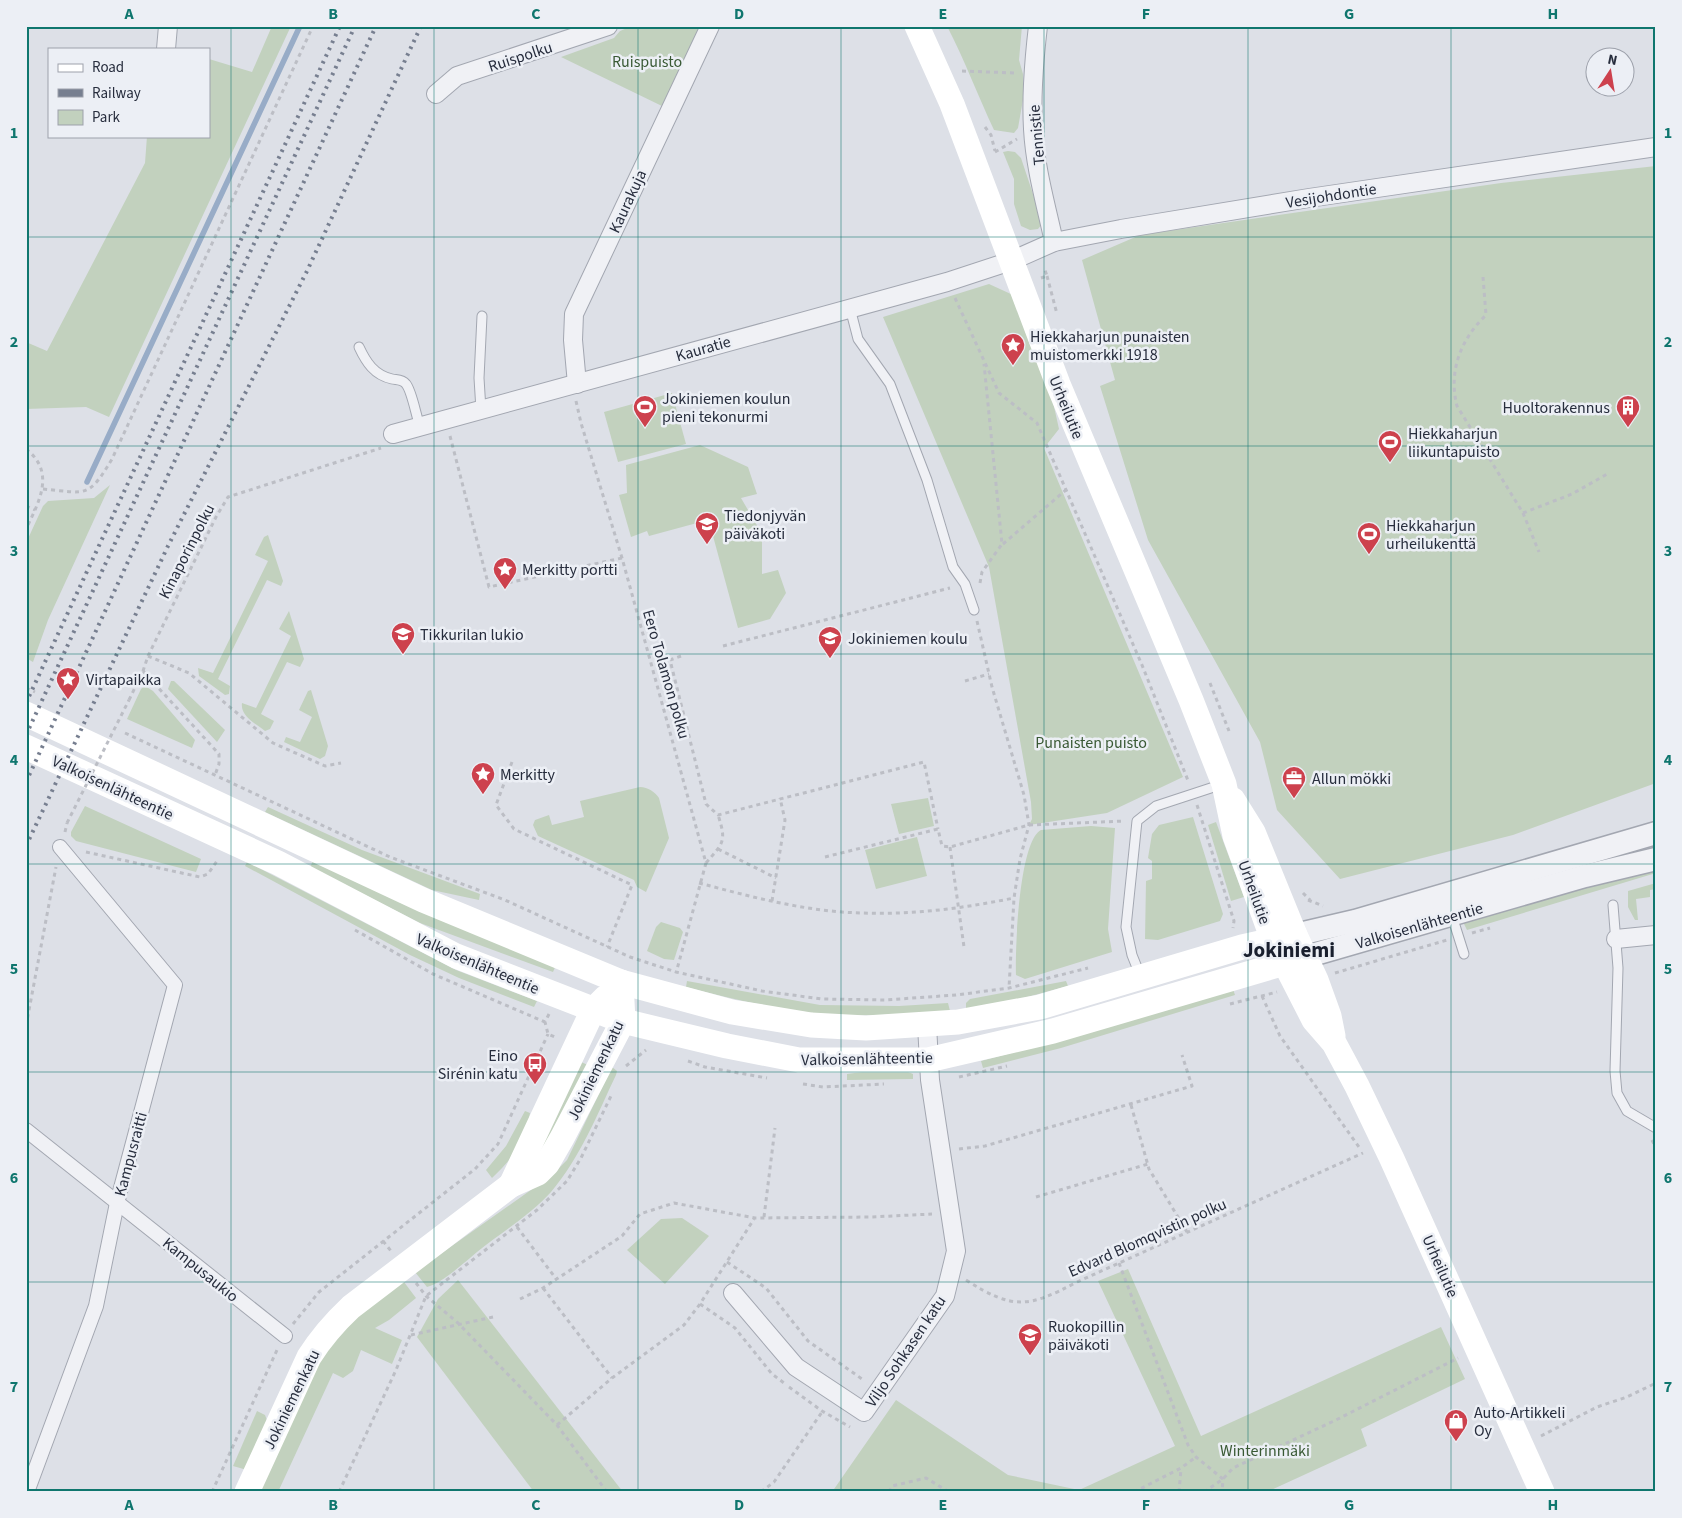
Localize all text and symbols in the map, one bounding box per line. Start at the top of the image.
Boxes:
text: A [123,3,134,25]
text: B [328,3,338,25]
text: C [531,3,541,25]
text: D [734,3,744,25]
text: E [939,3,947,25]
text: F [1142,3,1150,25]
text: G [1344,3,1354,25]
text: H [1548,3,1558,25]
street label: Ruispolku [485,36,555,78]
legend [48,48,210,138]
north arrow [1584,48,1634,98]
text: N [1606,50,1619,71]
park label: Ruispuisto [612,51,682,73]
text: Road [92,57,124,78]
text: Railway [92,83,141,104]
street label: Tennistie [1023,104,1051,166]
text: Park [92,107,121,128]
text: 1 [10,122,18,144]
text: 1 [1664,122,1672,144]
street label: Kaurakuja [604,166,652,237]
street label: Vesijohdontie [1284,178,1378,214]
place label: Hiekkaharjun punaisten muistomerkki 1918 [1030,326,1190,366]
text: 2 [10,331,18,353]
street label: Kauratie [673,331,733,367]
text: 2 [1664,331,1672,353]
place icon: Hiekkaharjun punaisten muistomerkki 1918 [1000,332,1026,366]
street label: Urheilutie [1043,372,1089,442]
place label: Jokiniemen koulun pieni tekonurmi [662,388,791,428]
sports icon: Jokiniemen koulun pieni tekonurmi [632,394,658,428]
building icon: Huoltorakennus [1615,394,1641,428]
place label: Huoltorakennus [1503,397,1610,419]
place label: Hiekkaharjun liikuntapuisto [1408,423,1500,463]
sports icon: Hiekkaharjun liikuntapuisto [1377,429,1403,463]
street label: Kinaporinpolku [154,500,220,603]
place label: Tiedonjyvän päiväkoti [724,505,806,545]
school or university icon: Tiedonjyvän päiväkoti [694,511,720,545]
place label: Hiekkaharjun urheilukenttä [1386,515,1476,555]
sports icon: Hiekkaharjun urheilukenttä [1356,521,1382,555]
text: 3 [10,540,18,562]
text: 3 [1664,540,1672,562]
place icon: Merkitty portti [492,556,518,590]
place label: Merkitty portti [522,559,618,581]
street label: Eero Tolamon polku [637,607,695,742]
school or university icon: Tikkurilan lukio [390,621,416,655]
place label: Tikkurilan lukio [420,624,524,646]
school or university icon: Jokiniemen koulu [817,625,843,659]
place label: Jokiniemen koulu [848,628,968,650]
place icon: Virtapaikka [55,666,81,700]
place label: Virtapaikka [86,669,161,691]
park label: Punaisten puisto [1035,732,1147,754]
text: 4 [10,749,19,771]
text: 4 [1664,749,1673,771]
street label: Valkoisenlähteentie [48,750,177,826]
place icon: Merkitty [470,761,496,795]
place label: Merkitty [500,764,555,786]
office icon: Allun mökki [1281,765,1307,799]
place label: Allun mökki [1312,768,1391,790]
street label: Urheilutie [1232,857,1276,927]
street label: Valkoisenlähteentie [1353,897,1486,955]
street label: Valkoisenlähteentie [413,928,543,1000]
district label: Jokiniemi [1243,935,1335,965]
text: 5 [10,958,18,980]
text: 5 [1664,958,1672,980]
street label: Jokiniemenkatu [562,1017,630,1124]
place label: Eino Sirénin katu [438,1045,518,1085]
street label: Valkoisenlähteentie [801,1047,933,1071]
bus stop icon: Eino Sirénin katu [522,1051,548,1085]
street label: Kampusraitti [109,1110,153,1199]
text: 6 [10,1167,18,1189]
text: 6 [1664,1167,1672,1189]
street label: Edvard Blomqvistin polku [1065,1193,1230,1283]
street label: Kampusaukio [158,1232,243,1307]
street label: Urheilutie [1417,1232,1464,1301]
street label: Viljo Sohkasen katu [860,1291,951,1412]
place label: Ruokopillin päiväkoti [1048,1316,1124,1356]
school or university icon: Ruokopillin päiväkoti [1017,1322,1043,1356]
street label: Jokiniemenkatu [258,1346,326,1453]
text: 7 [10,1376,18,1398]
text: 7 [1664,1376,1672,1398]
place label: Auto-Artikkeli Oy [1474,1402,1565,1442]
shop icon: Auto-Artikkeli Oy [1443,1408,1469,1442]
park label: Winterinmäki [1220,1440,1310,1462]
text: A [123,1494,134,1516]
text: B [328,1494,338,1516]
text: C [531,1494,541,1516]
text: D [734,1494,744,1516]
text: E [939,1494,947,1516]
text: F [1142,1494,1150,1516]
text: G [1344,1494,1354,1516]
text: H [1548,1494,1558,1516]

